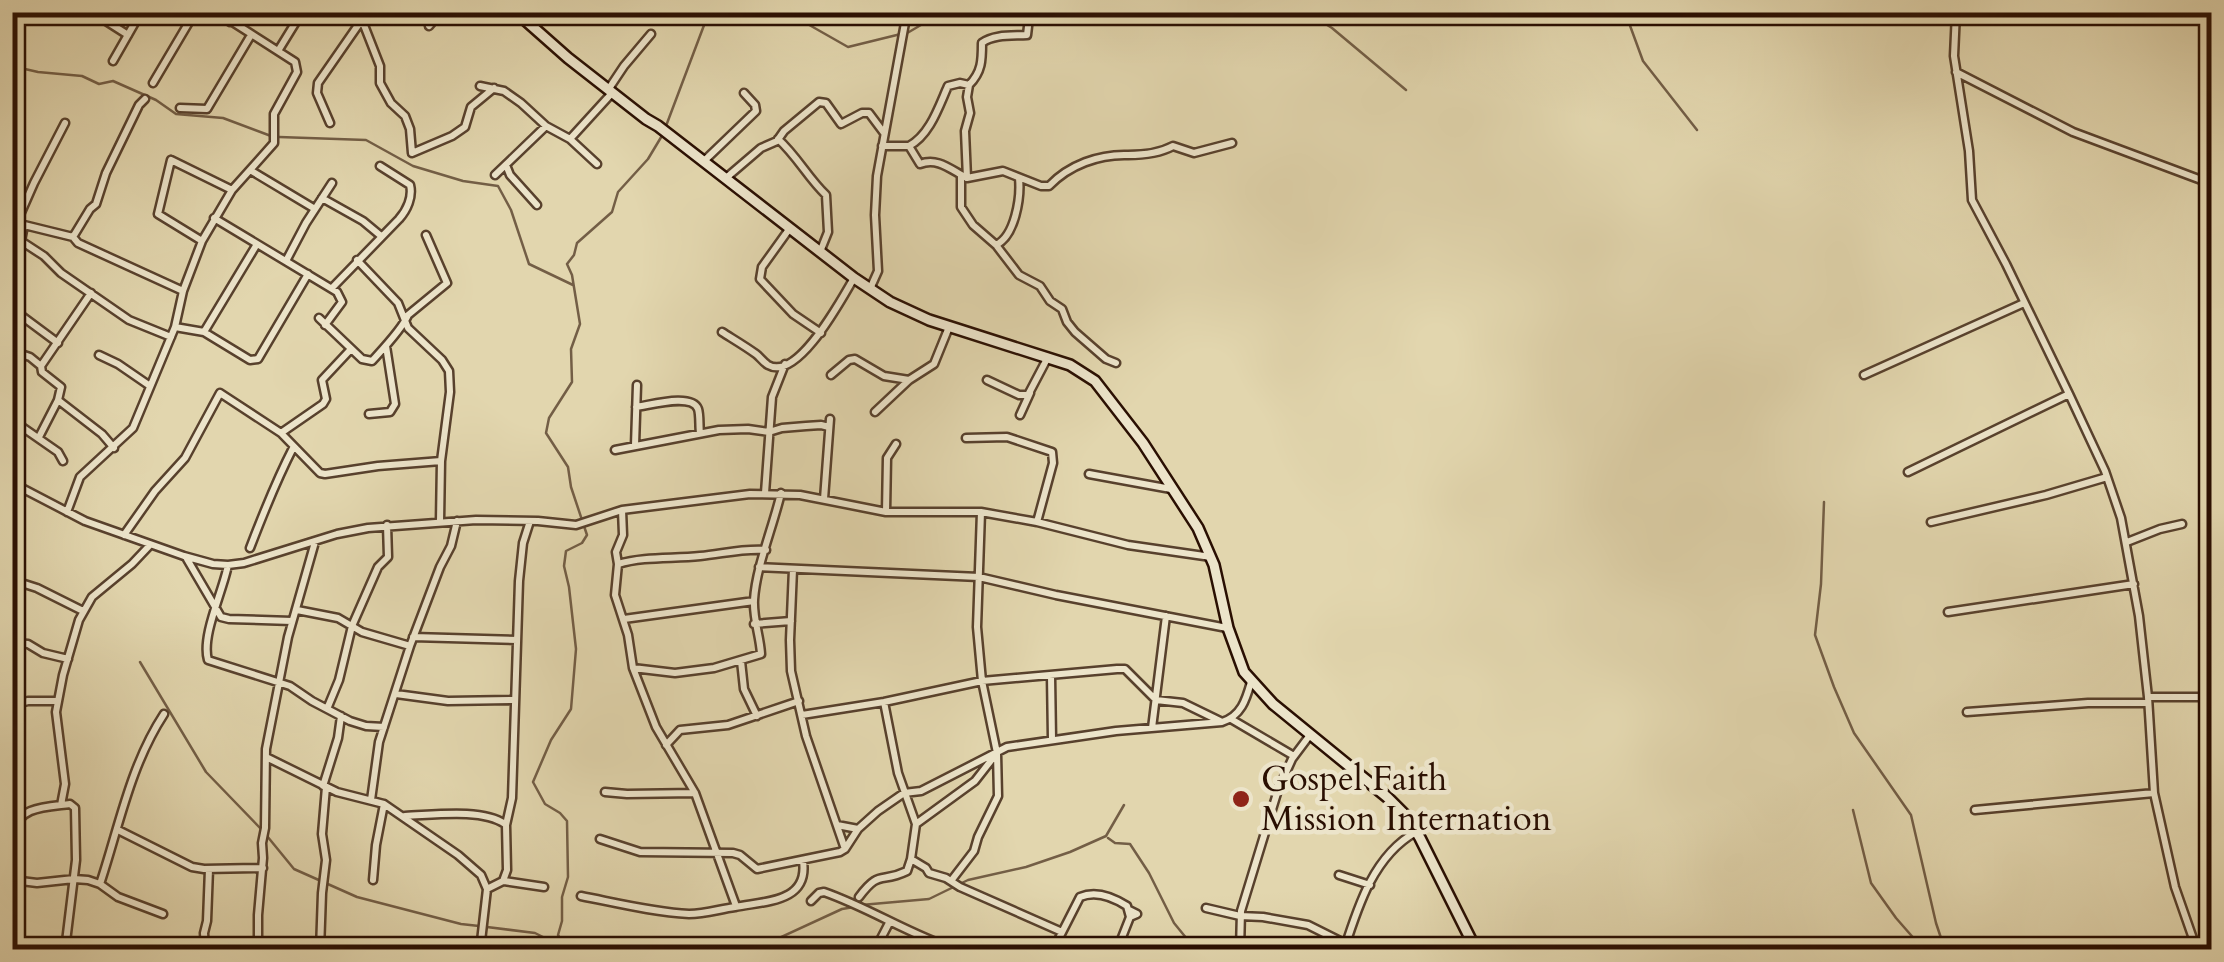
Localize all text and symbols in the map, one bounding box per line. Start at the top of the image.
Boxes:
place label: Gospel Faith Mission Internation [1261,755,1552,843]
marker: Gospel Faith Mission Internation [1230,788,1252,810]

